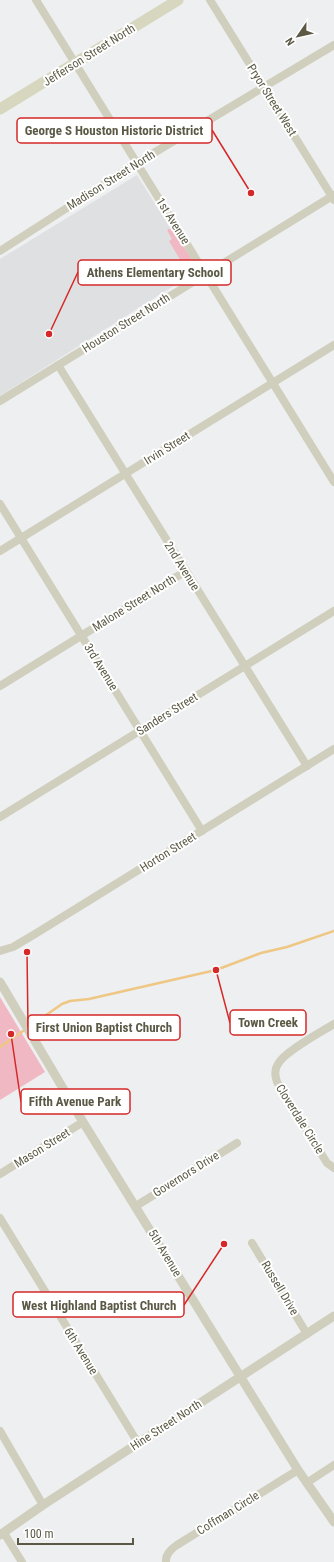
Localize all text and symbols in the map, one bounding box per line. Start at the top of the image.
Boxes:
north arrow [278,16,318,56]
street label: Jefferson Street North [40,21,138,89]
text: N [283,35,297,48]
street label: Pryor Street West [244,61,300,139]
callout: George S Houston Historic District [17,118,212,143]
text: George S Houston Historic District [25,123,203,138]
street label: Madison Street North [64,147,158,213]
street label: 1st Avenue [153,195,193,247]
callout: Athens Elementary School [78,260,231,285]
text: Athens Elementary School [87,265,223,280]
street label: Houston Street North [80,290,172,356]
street label: Irvin Street [142,428,193,468]
street label: 2nd Avenue [161,539,203,593]
street label: Malone Street North [90,572,178,634]
street label: 3rd Avenue [81,641,121,693]
street label: Sanders Street [134,689,200,738]
street label: Horton Street [137,829,199,875]
callout: Town Creek [230,1010,306,1035]
callout: First Union Baptist Church [28,1015,180,1040]
text: Town Creek [238,1015,299,1030]
text: First Union Baptist Church [36,1020,172,1035]
street label: Cloverdale Circle [273,1082,327,1157]
callout: Fifth Avenue Park [21,1089,130,1114]
text: Fifth Avenue Park [29,1094,122,1109]
street label: Mason Street [12,1125,73,1171]
street label: Governors Drive [150,1148,222,1200]
street label: 5th Avenue [145,1227,185,1279]
street label: Russell Drive [258,1258,302,1318]
callout: West Highland Baptist Church [13,1292,184,1317]
text: West Highland Baptist Church [22,1298,176,1313]
street label: 6th Avenue [61,1325,101,1377]
street label: Hine Street North [128,1397,204,1453]
street label: Coffman Circle [194,1488,262,1538]
scale bar [18,1520,133,1546]
text: 100 m [24,1527,54,1541]

